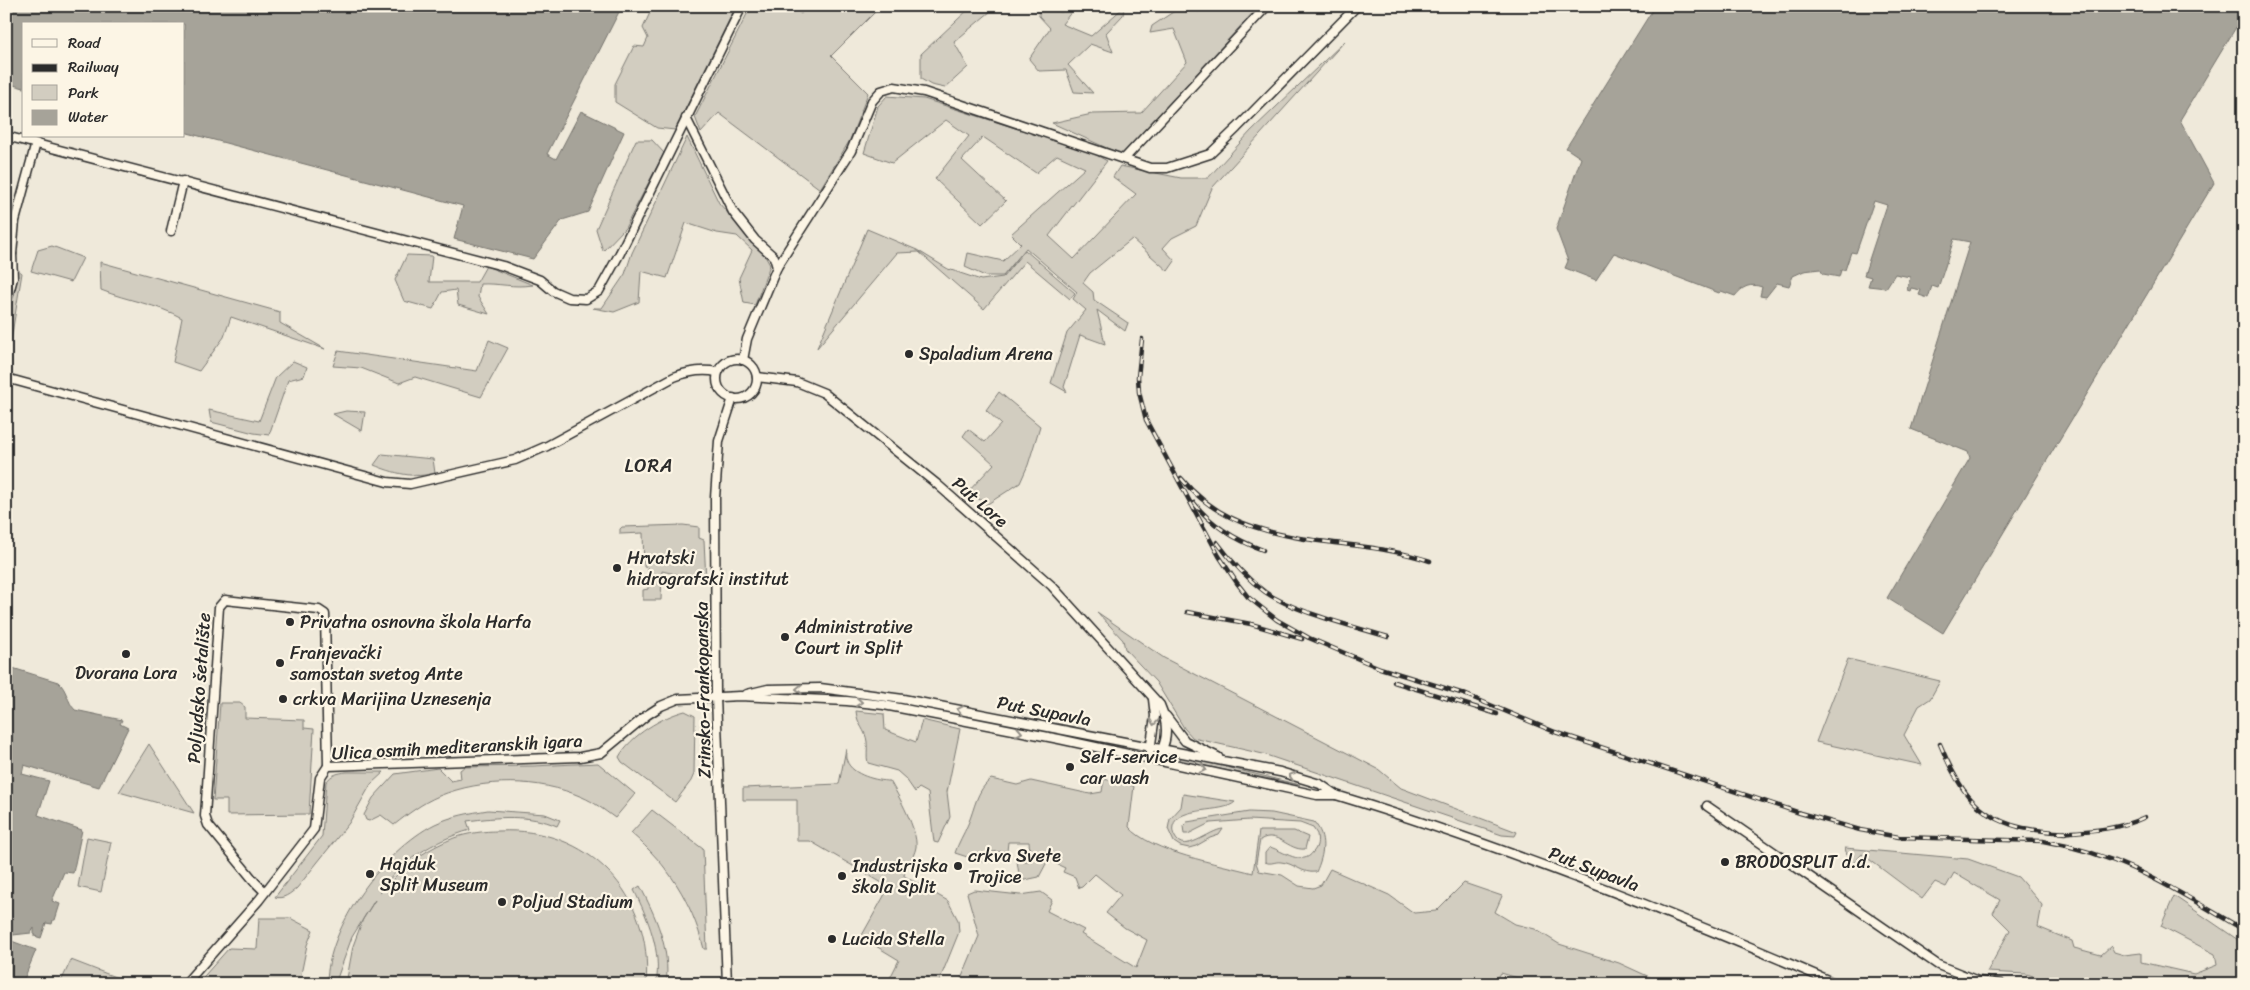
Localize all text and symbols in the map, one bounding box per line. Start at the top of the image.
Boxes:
legend [22,22,185,138]
text: Road [68,30,101,56]
text: Railway [68,54,119,80]
text: Park [68,80,99,106]
text: Water [68,104,108,130]
place label: Spaladium Arena [919,338,1053,370]
marker: Spaladium Arena [903,348,915,360]
district label: LORA [624,449,674,482]
street label: Put Lore [944,468,1016,536]
place label: Hrvatski hidrografski institut [626,542,789,595]
marker: Hrvatski hidrografski institut [611,562,623,574]
street label: Zrinsko-Frankopanska [685,601,721,779]
place label: Privatna osnovna škola Harfa [300,606,531,638]
place label: Administrative Court in Split [794,611,913,664]
street label: Poljudsko šetalište [178,612,220,764]
marker: Privatna osnovna škola Harfa [284,616,296,628]
marker: Administrative Court in Split [779,631,791,643]
place label: Franjevački samostan svetog Ante [289,637,463,690]
marker: Dvorana Lora [120,648,132,660]
place label: Dvorana Lora [75,657,178,689]
marker: Franjevački samostan svetog Ante [274,657,286,669]
place label: crkva Marijina Uznesenja [293,683,492,715]
one-way arrow [795,684,802,694]
street label: Put Supavla [994,686,1094,736]
marker: crkva Marijina Uznesenja [277,693,289,705]
one-way arrow [855,697,863,708]
one-way arrow [955,705,964,715]
one-way arrow [1149,718,1160,726]
street label: Ulica osmih mediteranskih igara [331,724,583,770]
one-way arrow [1014,726,1023,736]
place label: Self-service car wash [1080,741,1177,794]
marker: Self-service car wash [1064,761,1076,773]
one-way arrow [1198,763,1207,774]
one-way arrow [1288,771,1296,781]
street label: Put Supavla [1544,837,1644,901]
place label: crkva Svete Trojice [968,840,1061,893]
place label: BRODOSPLIT d.d. [1735,846,1872,878]
place label: Hajduk Split Museum [380,848,488,901]
place label: Industrijska škola Split [851,850,948,903]
marker: BRODOSPLIT d.d. [1719,856,1731,868]
marker: crkva Svete Trojice [952,860,964,872]
marker: Hajduk Split Museum [364,868,376,880]
marker: Industrijska škola Split [836,870,848,882]
place label: Poljud Stadium [512,886,633,918]
marker: Poljud Stadium [496,896,508,908]
place label: Lucida Stella [842,923,945,955]
marker: Lucida Stella [826,933,838,945]

